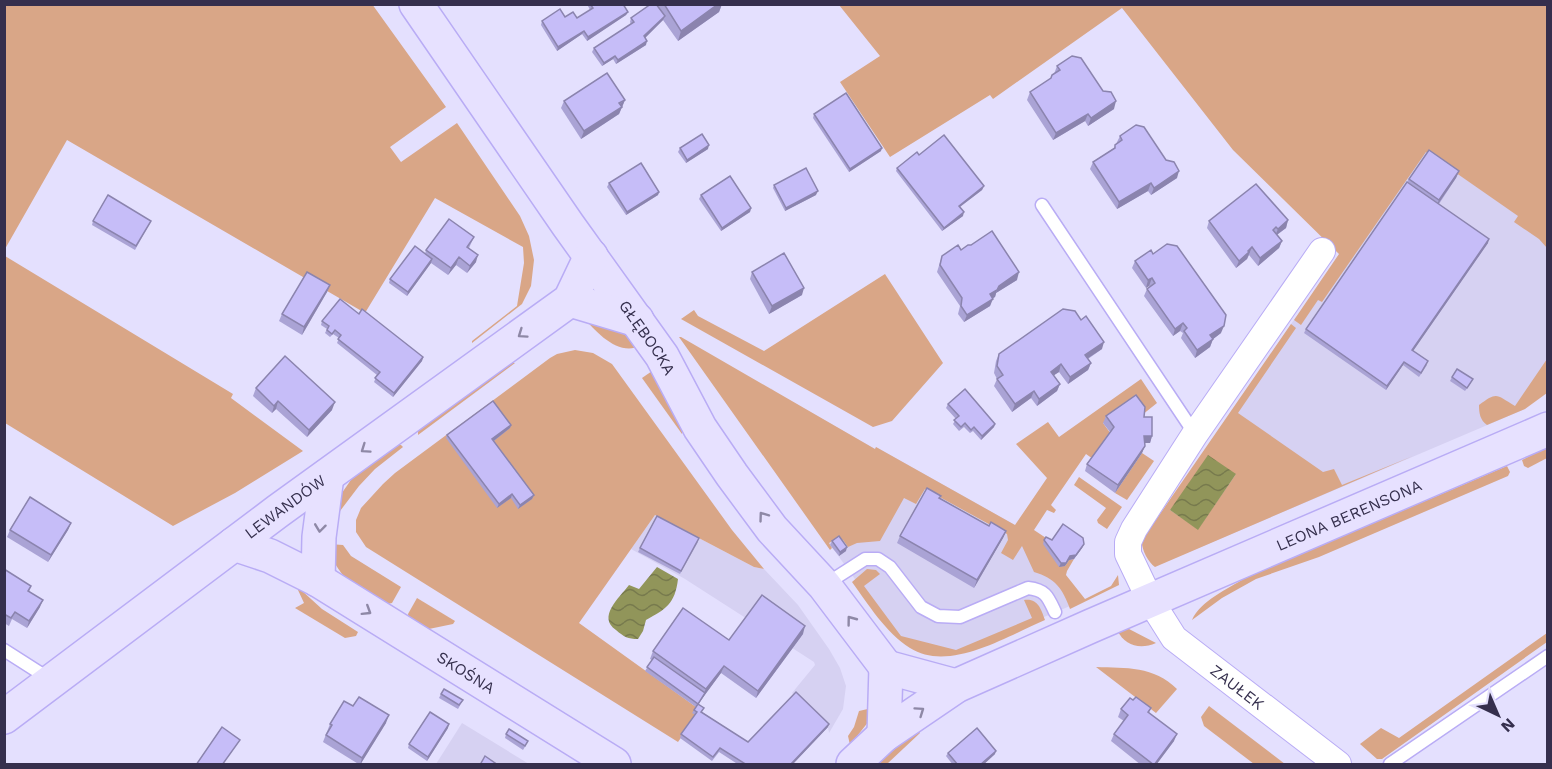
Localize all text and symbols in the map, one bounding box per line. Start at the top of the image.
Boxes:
street label: GŁĘBOCKA [615,296,680,378]
one-way arrow [518,327,529,338]
one-way arrow [360,442,371,453]
street label: LEWANDÓW [241,470,329,542]
street label: LEONA BERENSONA [1273,475,1425,555]
one-way arrow [759,512,770,523]
one-way arrow [314,523,327,532]
one-way arrow [360,604,371,615]
one-way arrow [847,616,858,627]
street label: SKOŚNA [434,647,499,697]
street label: ZAUŁEK [1207,660,1268,714]
north arrow [1468,685,1528,745]
one-way arrow [913,707,924,718]
text: N [1497,714,1519,736]

